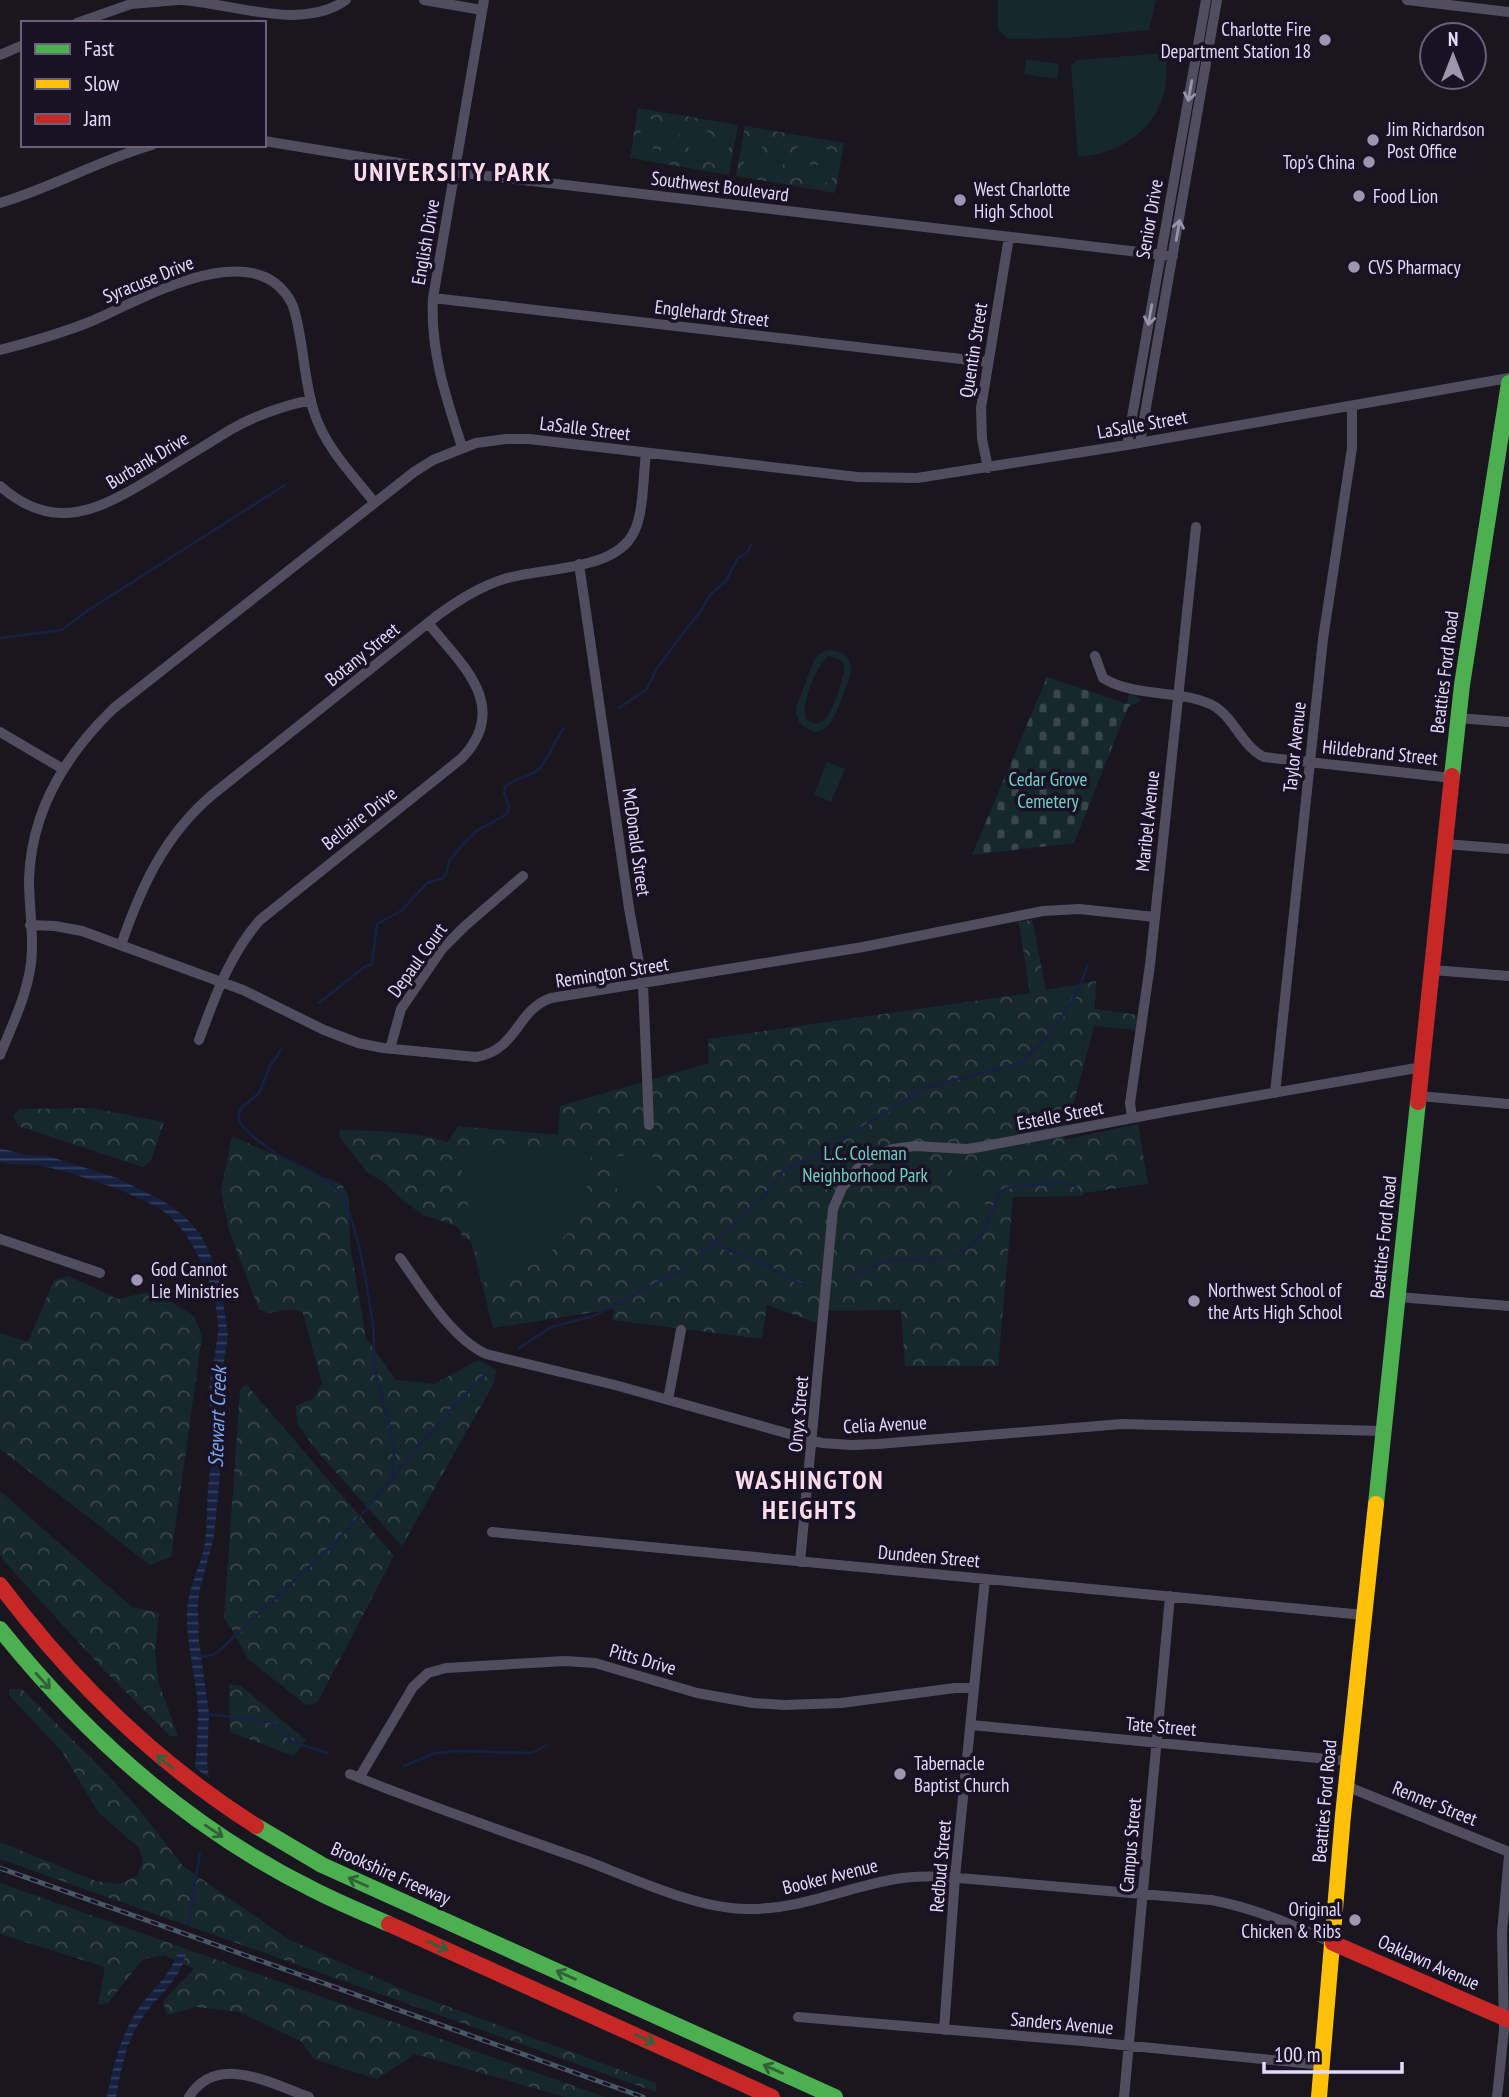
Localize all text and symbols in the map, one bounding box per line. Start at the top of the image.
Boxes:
place label: Charlotte Fire Department Station 18 [1161,17,1311,63]
legend [21,21,266,147]
north arrow [1418,21,1488,91]
text: N [1448,27,1458,51]
marker: Charlotte Fire Department Station 18 [1317,32,1333,48]
text: Fast [84,35,114,62]
text: Slow [84,70,120,97]
one-way arrow [1183,79,1196,102]
text: Jam [83,105,111,132]
place label: Jim Richardson Post Office [1386,117,1484,163]
marker: Jim Richardson Post Office [1365,132,1381,148]
place label: Top's China [1283,150,1355,174]
marker: Top's China [1361,154,1377,170]
district label: UNIVERSITY PARK [354,155,552,188]
street label: Southwest Boulevard [650,166,790,206]
place label: West Charlotte High School [974,177,1070,223]
street label: Senior Drive [1130,177,1168,261]
place label: Food Lion [1373,184,1438,208]
marker: Food Lion [1351,188,1367,204]
marker: West Charlotte High School [952,192,968,208]
street label: English Drive [406,197,444,287]
one-way arrow [1172,220,1185,242]
street label: Syracuse Drive [99,250,197,308]
place label: CVS Pharmacy [1368,255,1461,279]
marker: CVS Pharmacy [1346,259,1362,275]
street label: Englehardt Street [653,294,771,332]
street label: Quentin Street [954,300,992,399]
one-way arrow [1143,303,1156,326]
street label: LaSalle Street [1095,404,1190,444]
street label: LaSalle Street [538,411,632,446]
street label: Burbank Drive [101,426,193,494]
street label: Beatties Ford Road [1425,609,1463,735]
street label: Botany Street [320,616,404,691]
street label: Taylor Avenue [1277,700,1311,794]
street label: Hildebrand Street [1321,734,1440,770]
park label: Cedar Grove Cemetery [1009,767,1088,813]
street label: Maribel Avenue [1130,769,1164,873]
street label: Bellaire Drive [317,781,402,855]
street label: McDonald Street [618,786,657,898]
street label: Depaul Court [382,918,452,1002]
street label: Remington Street [554,951,671,993]
street label: Estelle Street [1015,1095,1106,1135]
park label: L.C. Coleman Neighborhood Park [802,1141,928,1187]
street label: Beatties Ford Road [1365,1174,1401,1300]
place label: God Cannot Lie Ministries [151,1257,239,1303]
marker: God Cannot Lie Ministries [129,1272,145,1288]
place label: Northwest School of the Arts High School [1208,1278,1343,1324]
marker: Northwest School of the Arts High School [1186,1293,1202,1309]
water label: Stewart Creek [202,1363,232,1468]
street label: Onyx Street [783,1374,813,1453]
street label: Celia Avenue [843,1410,928,1438]
district label: WASHINGTON HEIGHTS [734,1463,885,1526]
street label: Dundeen Street [877,1540,982,1572]
street label: Pitts Drive [607,1638,679,1680]
one-way arrow [35,1672,51,1690]
street label: Tate Street [1125,1711,1198,1741]
street label: Beatties Ford Road [1307,1739,1341,1863]
place label: Tabernacle Baptist Church [914,1751,1009,1797]
one-way arrow [157,1755,175,1770]
marker: Tabernacle Baptist Church [892,1766,908,1782]
street label: Renner Street [1389,1775,1482,1831]
street label: Campus Street [1114,1796,1146,1893]
street label: Redbud Street [924,1818,956,1913]
one-way arrow [204,1824,223,1838]
street label: Brookshire Freeway [328,1836,455,1910]
street label: Booker Avenue [780,1853,880,1899]
one-way arrow [348,1874,369,1888]
place label: Original Chicken & Ribs [1241,1897,1342,1943]
marker: Original Chicken & Ribs [1347,1912,1363,1928]
street label: Oaklawn Avenue [1375,1929,1484,1995]
one-way arrow [426,1940,448,1953]
one-way arrow [556,1968,577,1981]
street label: Sanders Avenue [1009,2007,1115,2039]
scale bar [1264,2030,1402,2074]
one-way arrow [634,2033,655,2046]
text: 100 m [1274,2041,1320,2068]
one-way arrow [763,2062,784,2075]

